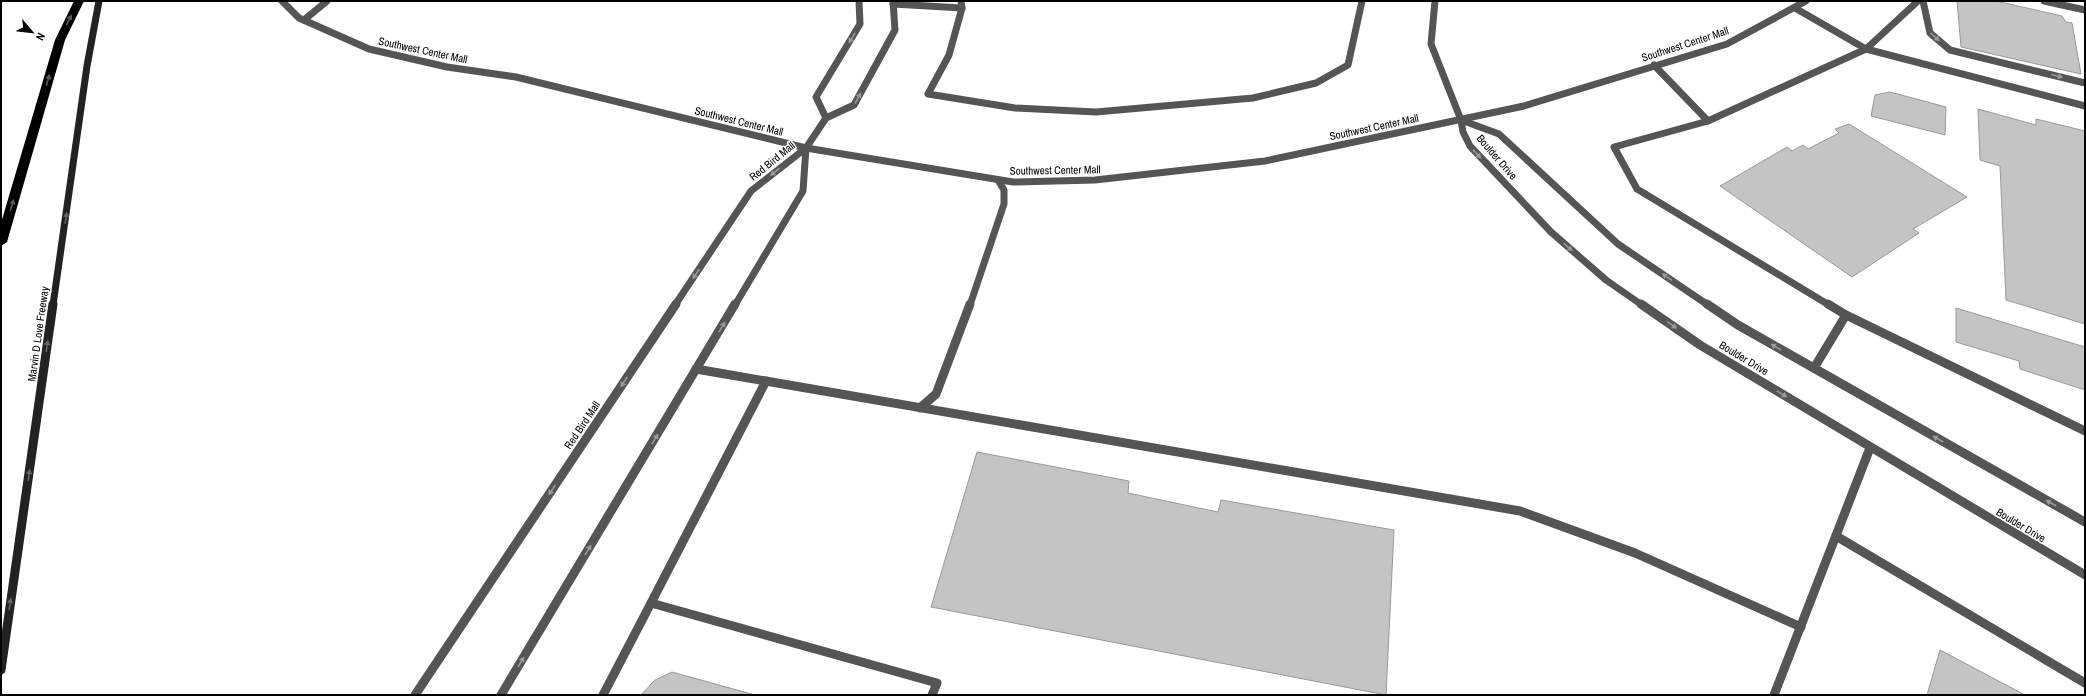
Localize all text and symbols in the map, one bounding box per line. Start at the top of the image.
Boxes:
north arrow [12,12,52,52]
one-way arrow [66,15,72,26]
street label: Southwest Center Mall [1640,23,1730,65]
text: N [33,31,49,43]
one-way arrow [1930,32,1940,42]
one-way arrow [848,33,856,43]
street label: Southwest Center Mall [377,34,469,66]
one-way arrow [45,73,51,85]
one-way arrow [2051,73,2063,79]
one-way arrow [854,92,861,104]
street label: Southwest Center Mall [693,103,785,139]
street label: Southwest Center Mall [1328,111,1420,143]
street label: Boulder Drive [1474,132,1520,182]
street label: Red Bird Mall [746,138,798,184]
one-way arrow [1472,149,1482,159]
street label: Southwest Center Mall [1010,162,1100,178]
one-way arrow [770,168,781,177]
one-way arrow [9,198,15,210]
one-way arrow [63,212,69,224]
one-way arrow [1563,243,1573,252]
one-way arrow [692,269,700,279]
one-way arrow [1662,273,1672,281]
street label: Marvin D Love Freeway [24,285,52,382]
one-way arrow [718,321,725,333]
one-way arrow [1666,321,1677,329]
street label: Boulder Drive [1717,338,1771,378]
one-way arrow [44,340,50,353]
one-way arrow [1770,343,1782,350]
one-way arrow [620,377,628,387]
one-way arrow [1776,391,1788,398]
street label: Red Bird Mall [561,398,603,452]
one-way arrow [651,433,658,445]
one-way arrow [1932,435,1944,442]
one-way arrow [26,469,32,481]
one-way arrow [548,485,556,495]
one-way arrow [2045,500,2057,506]
street label: Boulder Drive [1994,505,2048,545]
one-way arrow [584,545,592,555]
one-way arrow [7,598,13,610]
one-way arrow [518,656,525,668]

